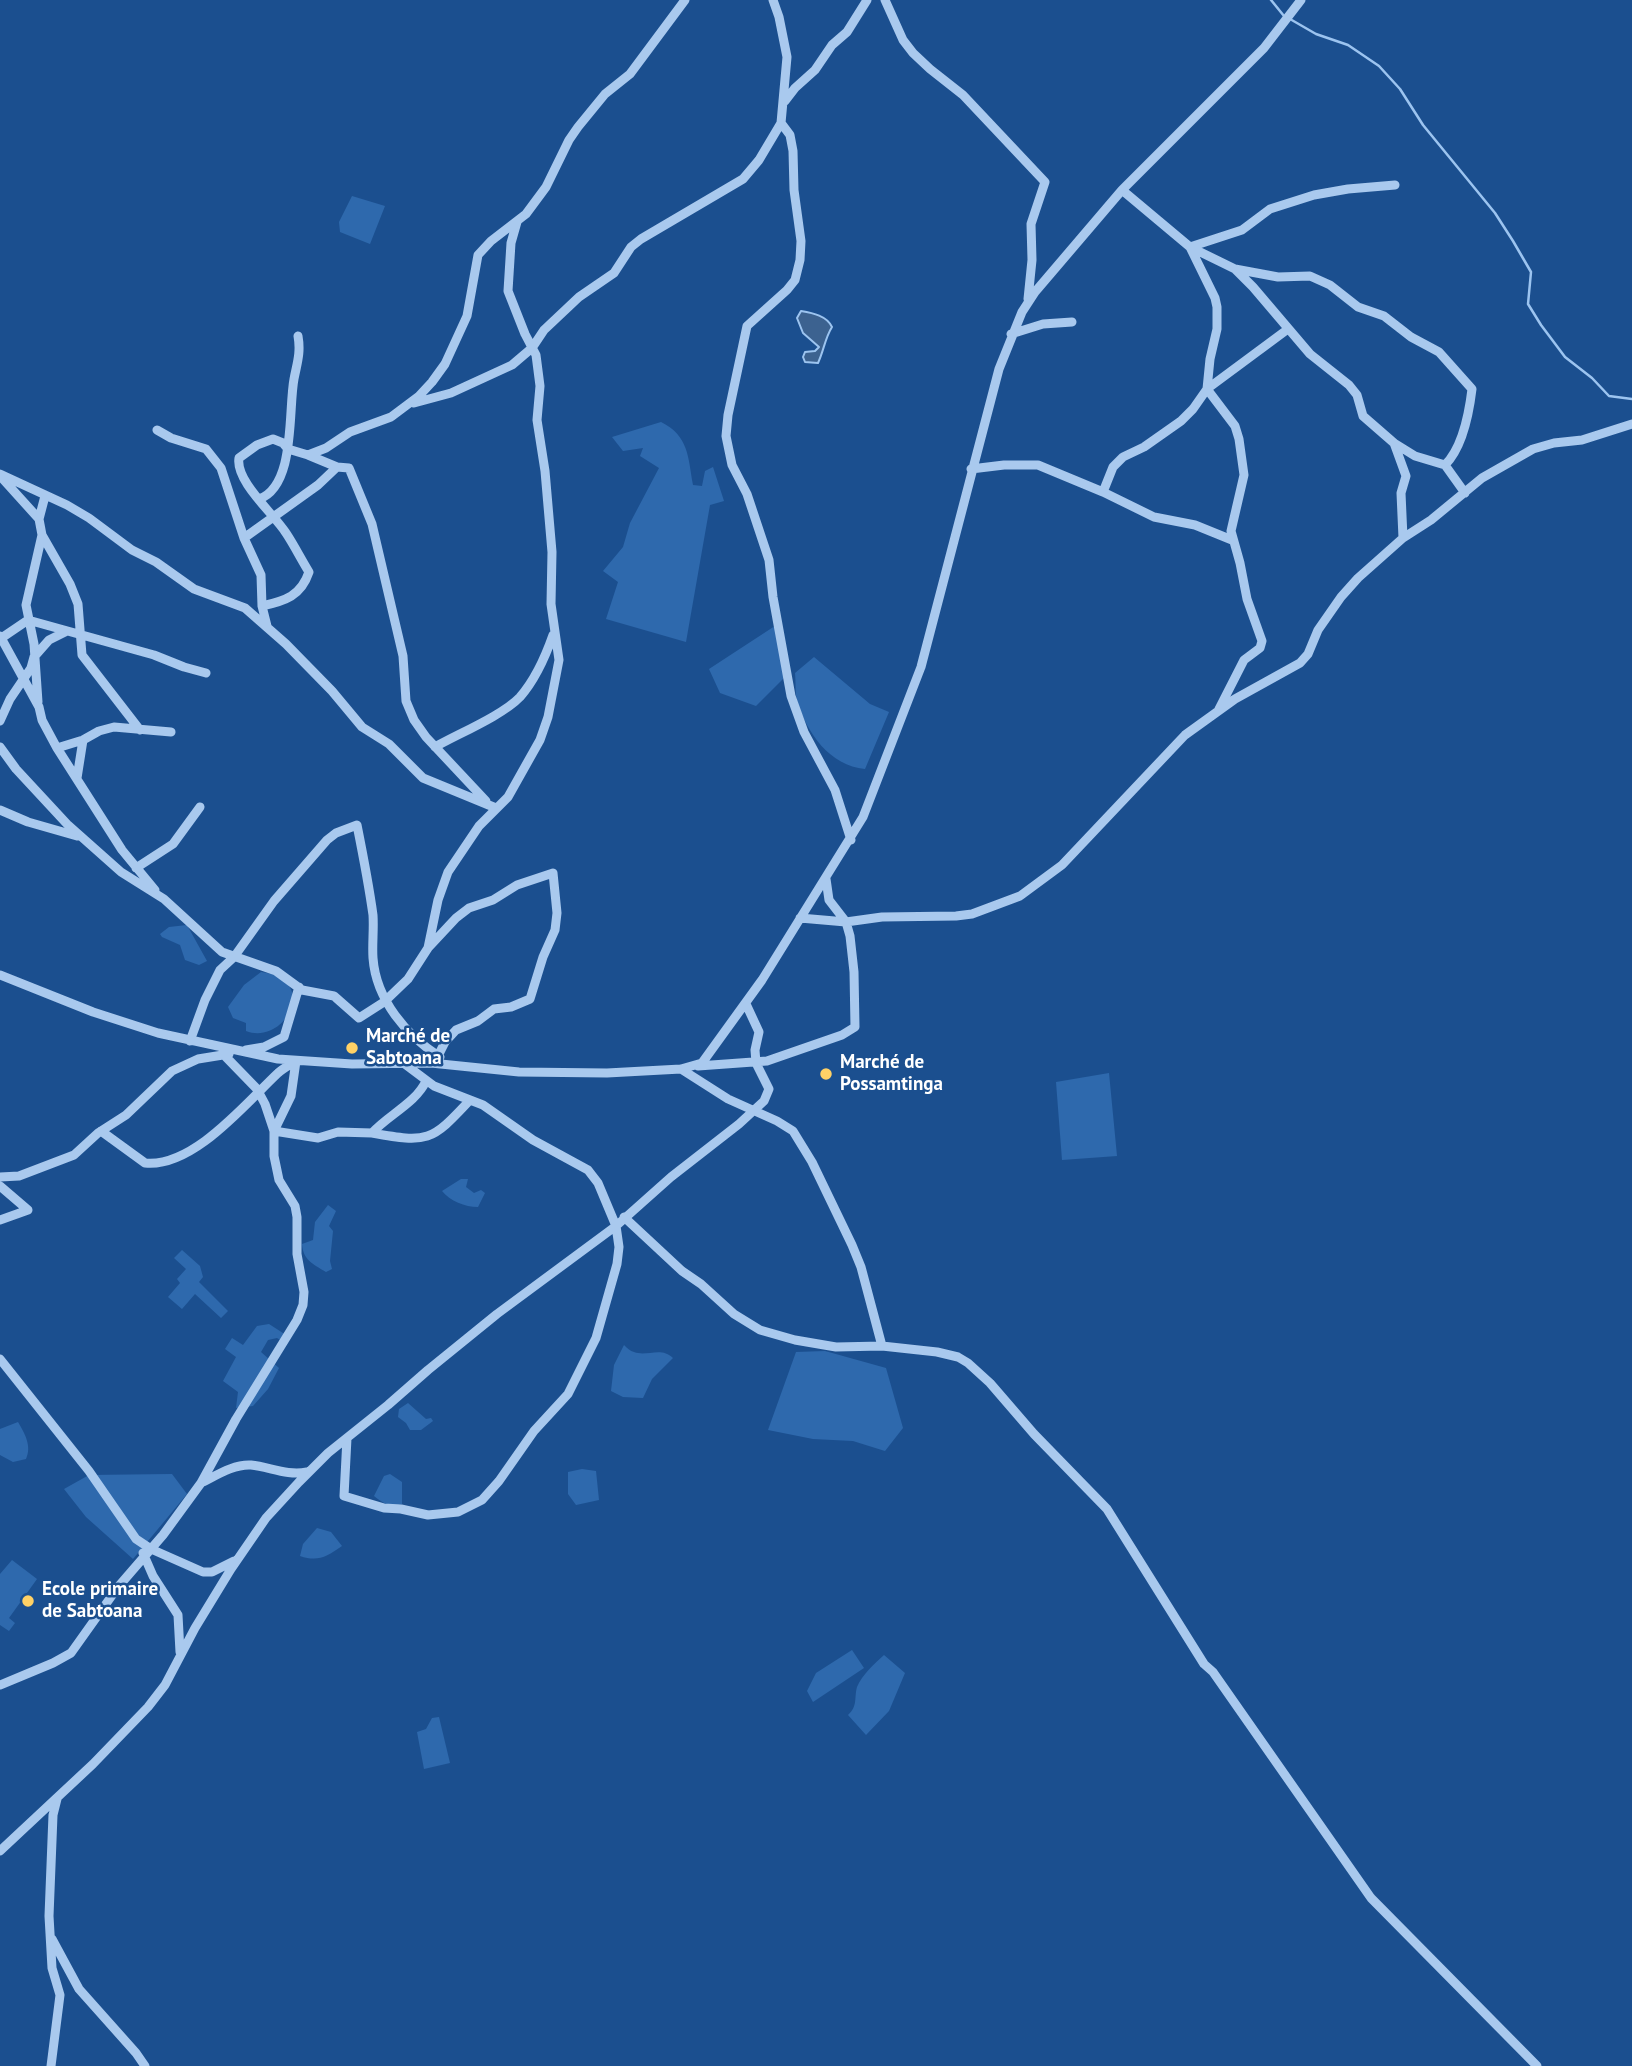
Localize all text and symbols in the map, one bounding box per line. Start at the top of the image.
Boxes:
place label: Marché de Sabtoana [366,1026,450,1070]
marker: Marché de Sabtoana [344,1040,360,1056]
place label: Marché de Possamtinga [840,1052,943,1096]
marker: Marché de Possamtinga [818,1066,834,1082]
place label: Ecole primaire de Sabtoana [42,1579,158,1623]
marker: Ecole primaire de Sabtoana [20,1593,36,1609]

